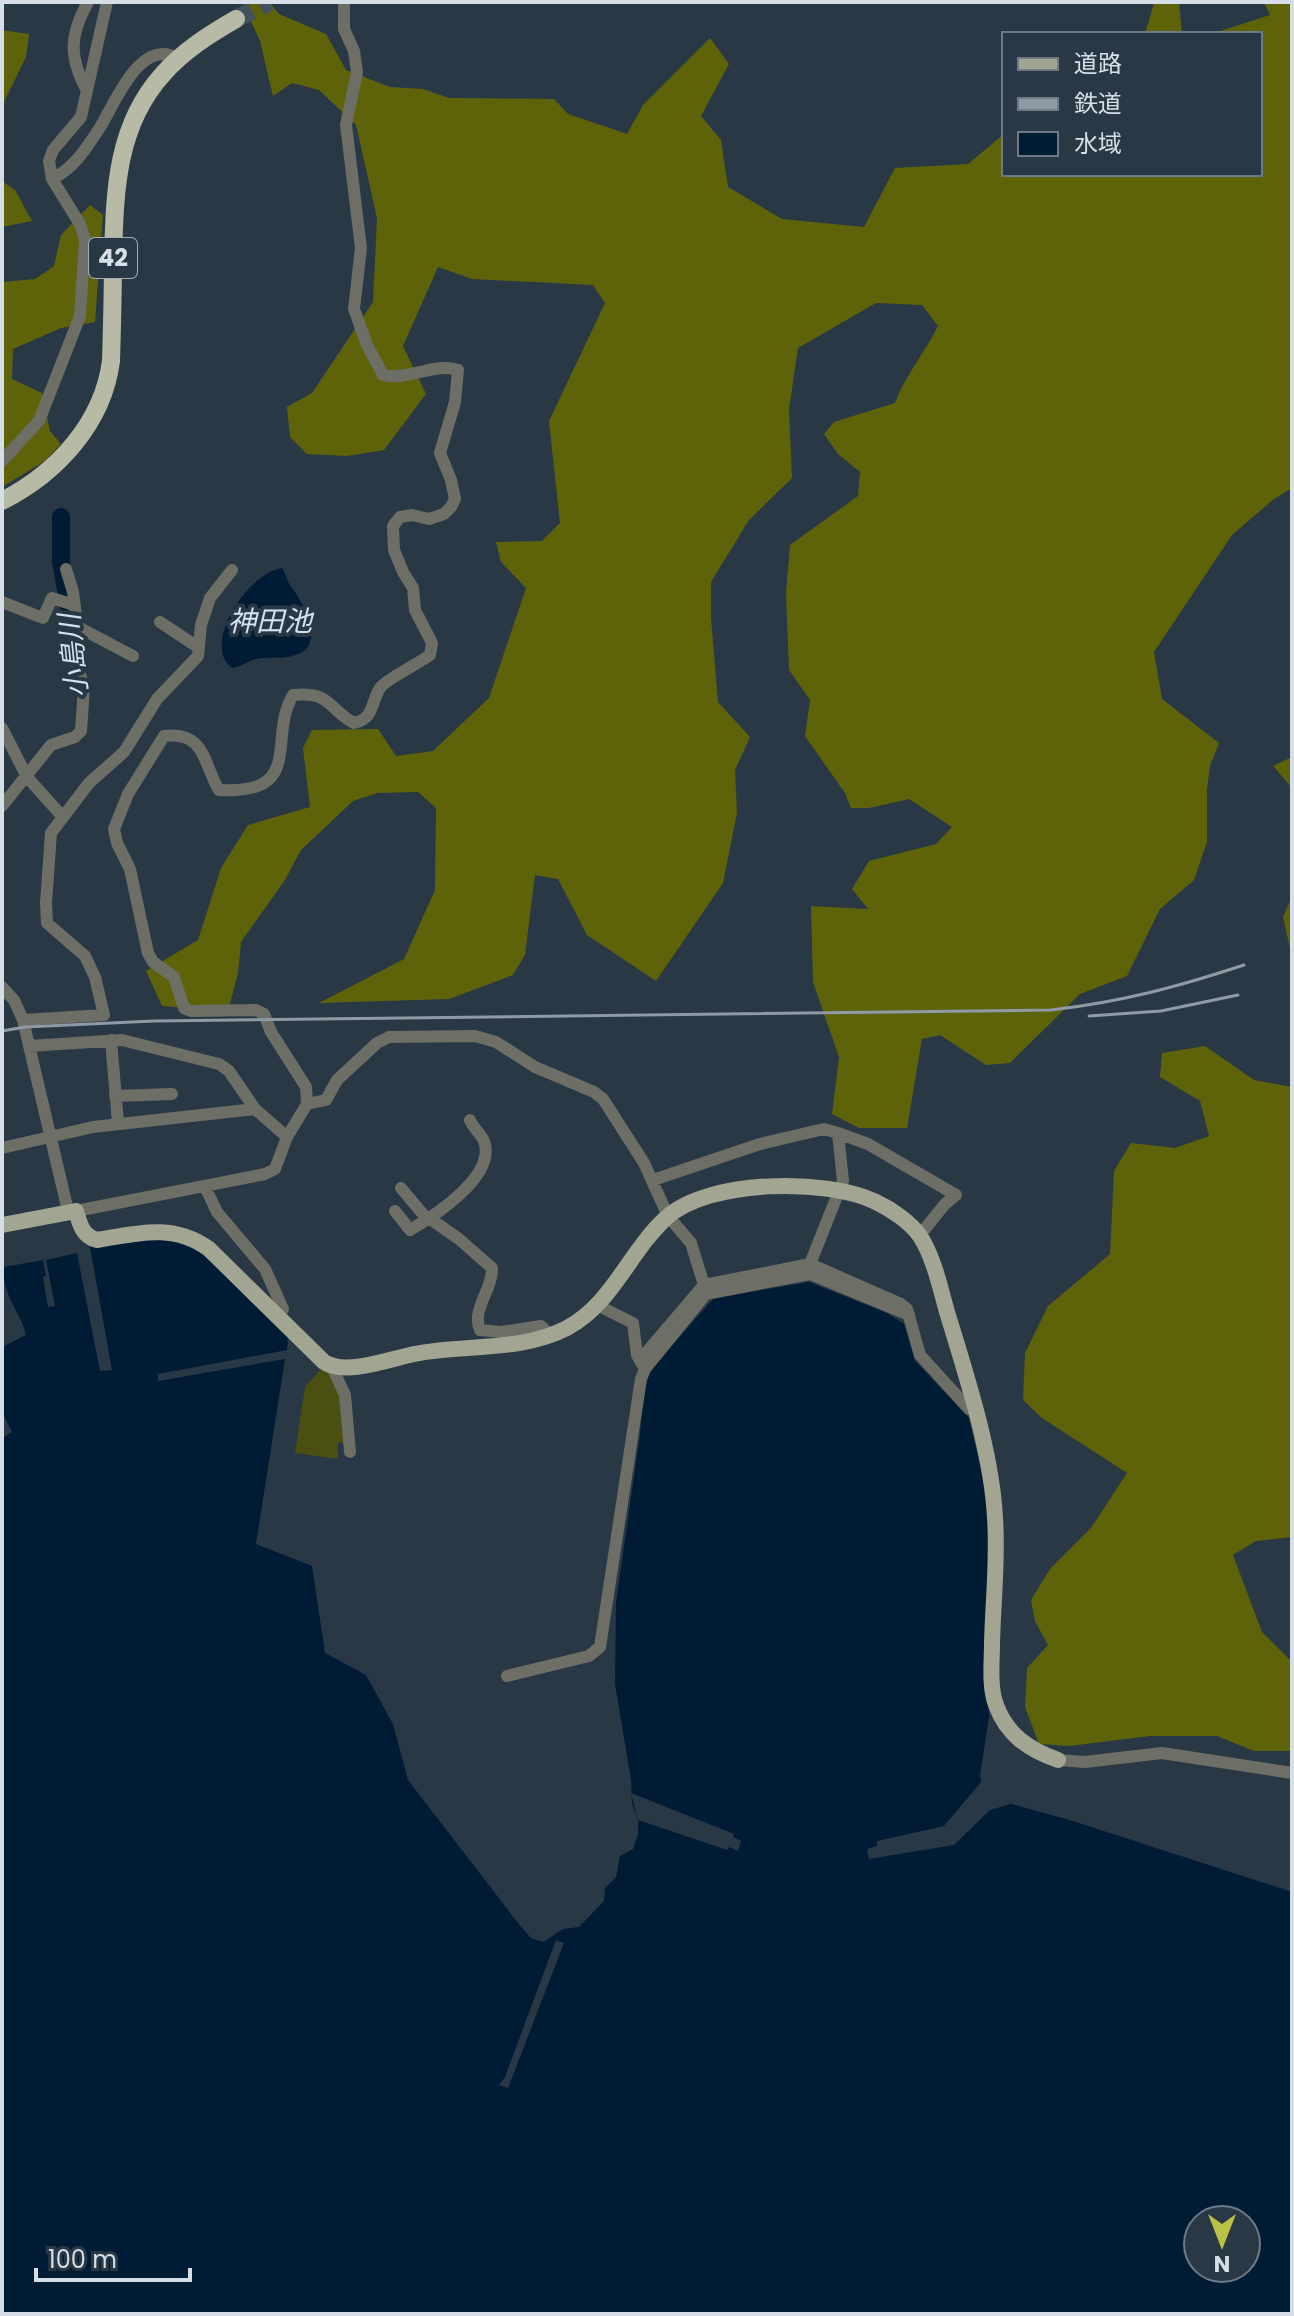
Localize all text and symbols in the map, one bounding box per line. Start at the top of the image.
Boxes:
legend [1002,32,1262,176]
text: 道路 [1074,47,1122,80]
text: 鉄道 [1074,87,1122,120]
text: 水域 [1074,127,1122,160]
road number: 42 [89,238,137,278]
water label: 神田池 [228,602,315,641]
water label: 小島川 [49,609,97,700]
north arrow [1182,2204,1262,2284]
scale bar [36,2232,190,2282]
text: 100 m [48,2243,117,2276]
text: N [1214,2248,1230,2279]

